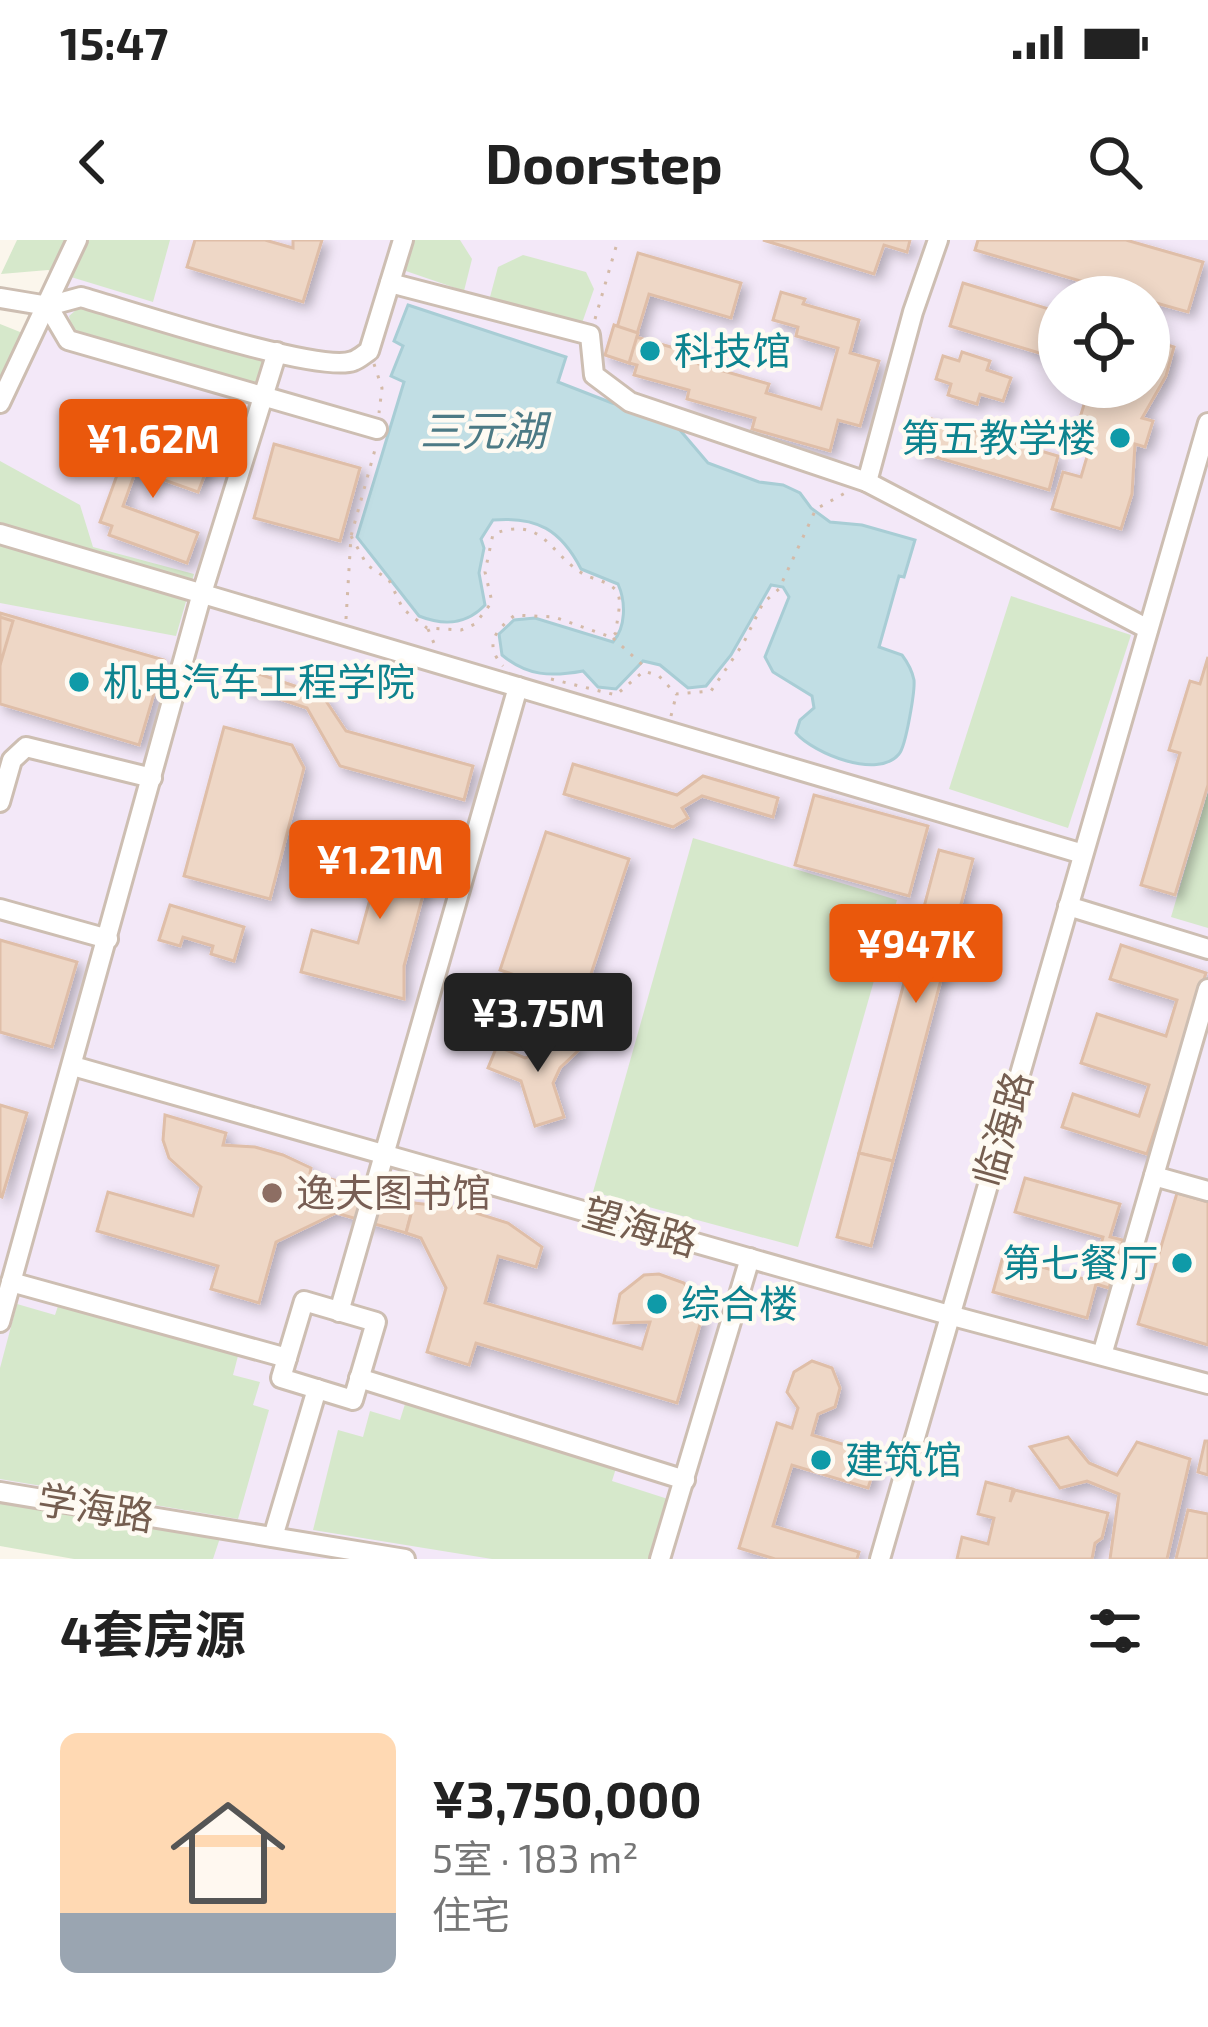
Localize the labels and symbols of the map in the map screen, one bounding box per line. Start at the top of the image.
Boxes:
place label: 科技馆 [674,326,791,373]
marker: 科技馆 [637,338,663,364]
pin: ¥1.62M [55,399,251,501]
water label: 三元湖 [420,404,552,454]
place label: 第五教学楼 [901,413,1096,460]
marker: 第五教学楼 [1107,425,1133,451]
place label: 机电汽车工程学院 [103,657,415,704]
marker: 机电汽车工程学院 [66,669,92,695]
pin: ¥1.21M [282,820,478,922]
pin: ¥947K [832,904,1000,1006]
pin: ¥3.75M [440,973,636,1075]
street label: 临海路 [963,1066,1040,1191]
place label: 逸夫图书馆 [296,1168,491,1215]
marker: 逸夫图书馆 [259,1180,285,1206]
street label: 望海路 [578,1187,703,1264]
place label: 第七餐厅 [1002,1238,1158,1285]
marker: 第七餐厅 [1169,1250,1195,1276]
place label: 综合楼 [681,1279,798,1326]
marker: 综合楼 [644,1291,670,1317]
place label: 建筑馆 [845,1435,962,1482]
marker: 建筑馆 [808,1447,834,1473]
street label: 学海路 [35,1474,158,1539]

